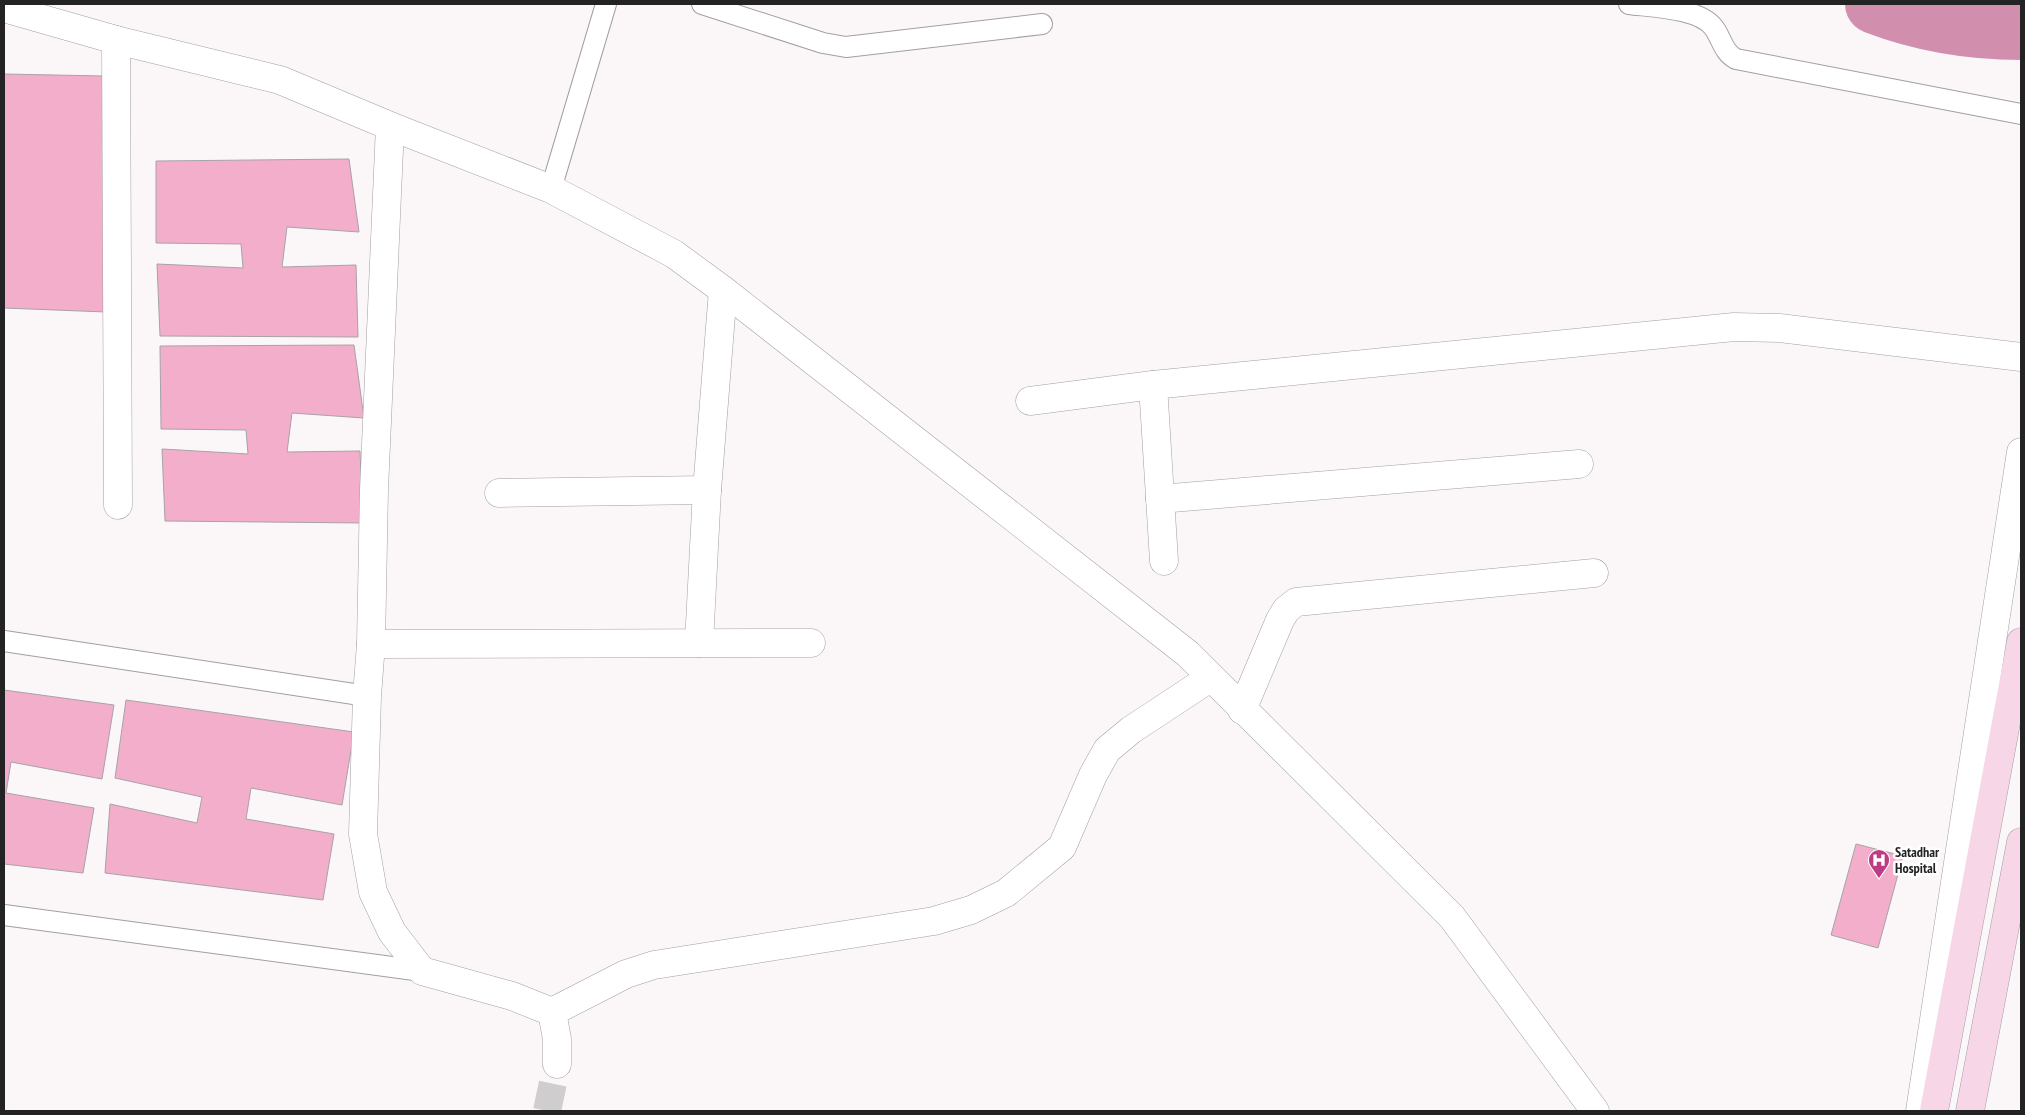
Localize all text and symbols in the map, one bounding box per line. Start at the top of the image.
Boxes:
place label: Satadhar Hospital [1895,843,1940,877]
hospital icon: Satadhar Hospital [1867,848,1891,879]

